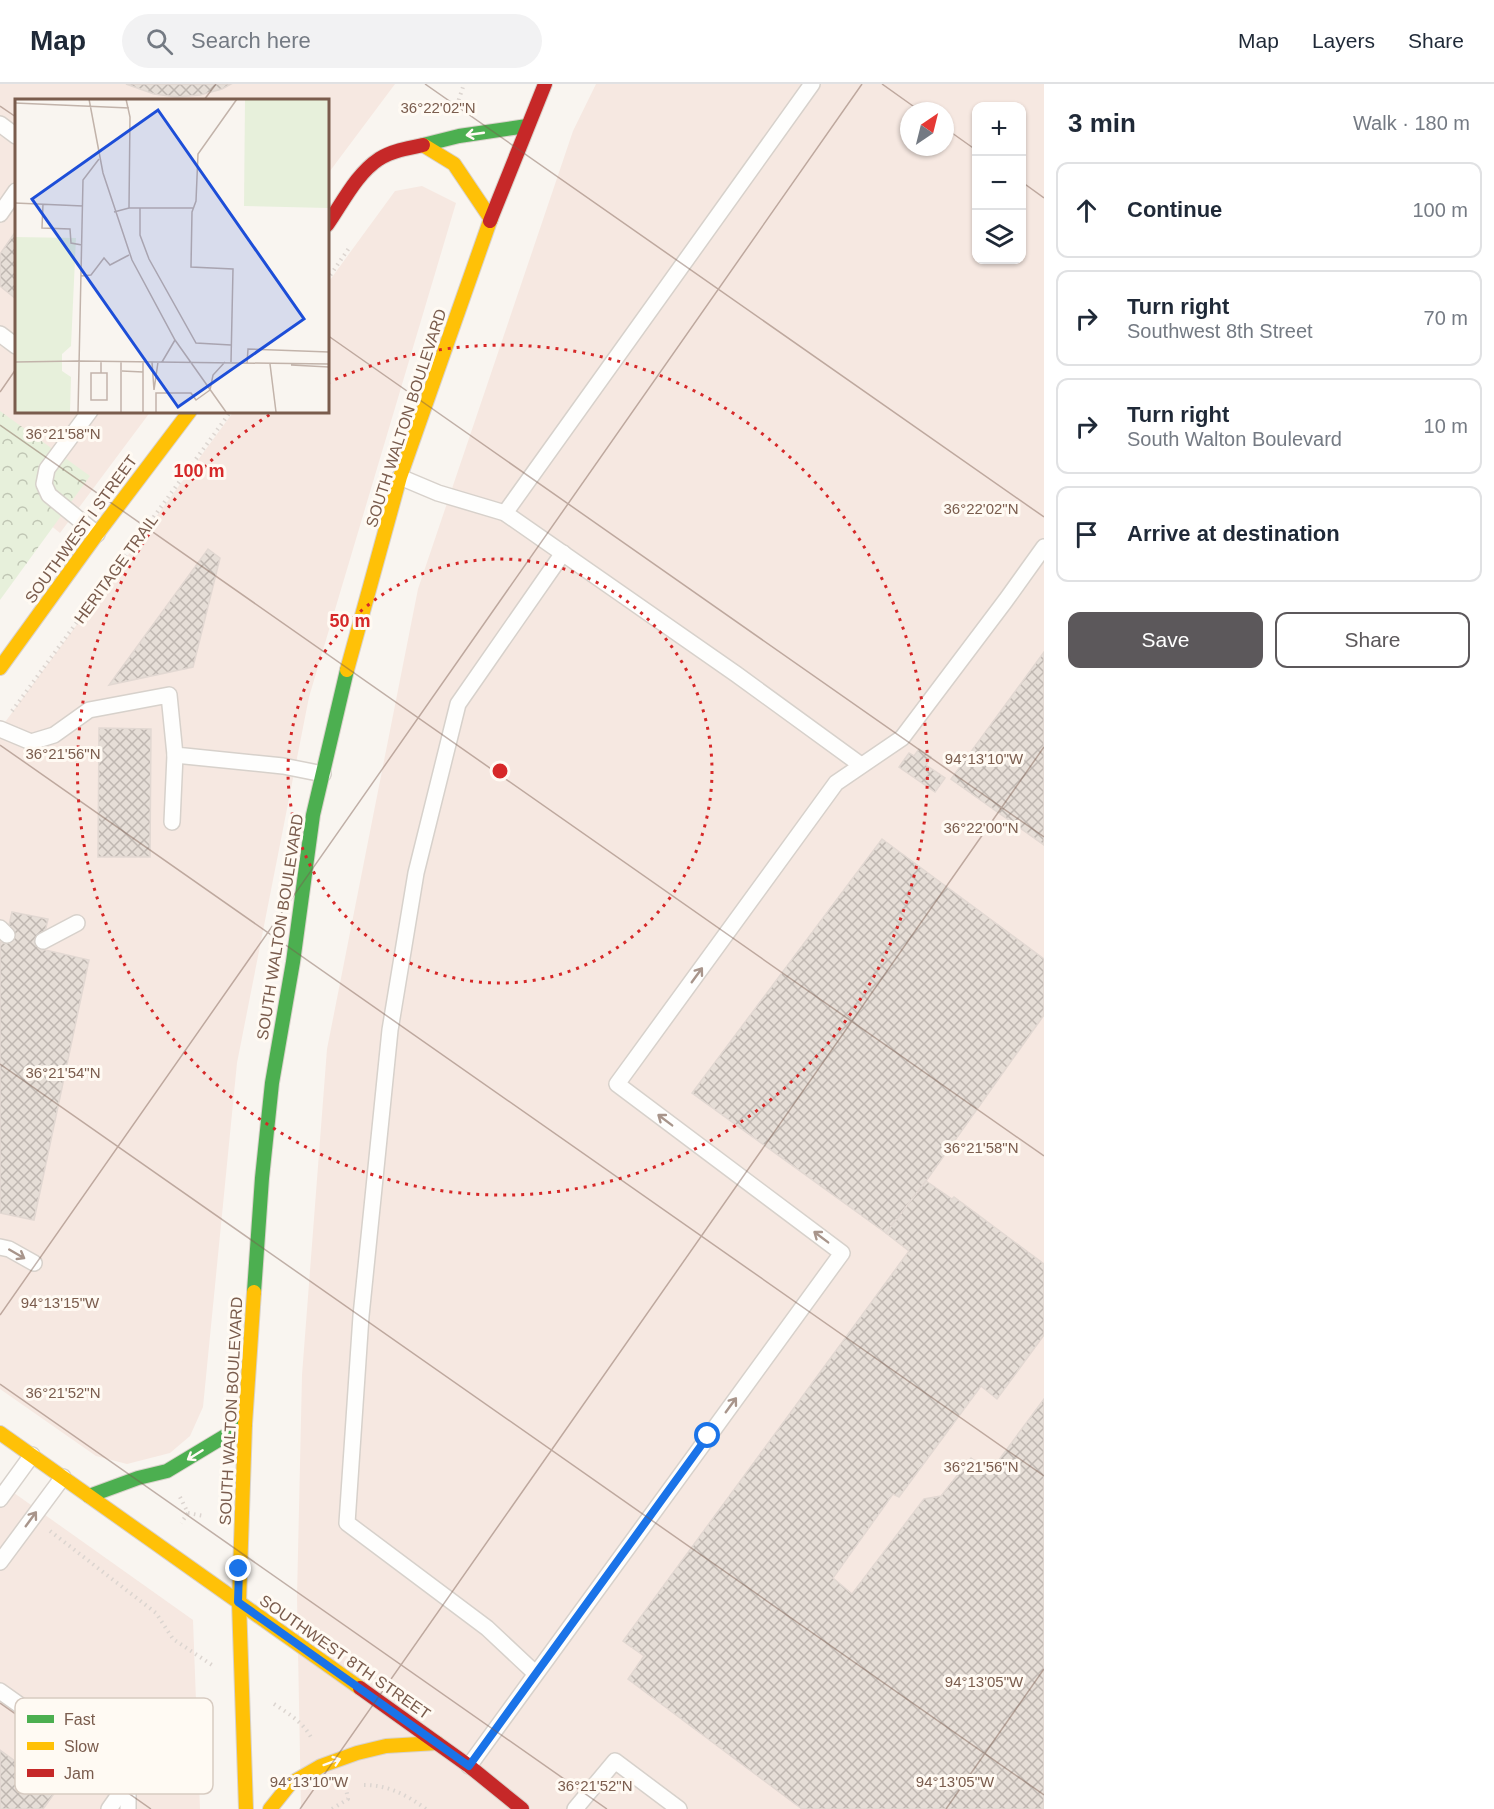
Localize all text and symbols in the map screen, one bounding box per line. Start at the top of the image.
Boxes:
search box [122,14,542,68]
text: Map [30,25,86,56]
icon: search [143,25,176,58]
text: Search here [191,28,311,53]
text: Map [1238,29,1279,52]
text: Layers [1312,29,1375,52]
text: Share [1408,29,1464,52]
inset map [15,99,328,412]
text: 36°22'02"N [400,99,476,116]
north arrow [900,102,954,156]
map controls [972,102,1026,264]
button: + [972,102,1026,156]
text: 3 min [1068,108,1136,138]
text: Walk · 180 m [1353,112,1470,134]
one-way arrow [465,128,485,139]
button: − [972,156,1026,210]
icon: ahead [1070,194,1103,227]
text: Continue [1127,197,1222,222]
text: 100 m [1412,199,1468,221]
button: layers [972,210,1026,264]
text: Turn right [1127,294,1229,319]
icon: right [1070,302,1103,335]
street label: SOUTH WALTON BOULEVARD [363,307,449,529]
text: 70 m [1424,307,1468,329]
text: Southwest 8th Street [1127,320,1313,342]
text: Turn right [1127,402,1229,427]
icon: right [1070,410,1103,443]
text: 10 m [1424,415,1468,437]
text: 36°21'58"N [25,425,101,442]
text: South Walton Boulevard [1127,428,1342,450]
street label: SOUTHWEST I STREET [22,452,140,606]
text: 100 m [173,461,225,481]
text: 36°22'02"N [943,500,1019,517]
street label: HERITAGE TRAIL [71,511,161,627]
icon: arrive [1070,518,1103,551]
text: Arrive at destination [1127,521,1340,546]
text: 50 m [329,611,371,631]
button: Save [1068,612,1263,668]
button: Share [1275,612,1470,668]
text: 36°21'56"N [25,745,101,762]
text: 94°13'10"W [945,750,1024,767]
centre of rings [490,761,510,781]
street label: SOUTH WALTON BOULEVARD [254,813,306,1041]
text: 36°22'00"N [943,819,1019,836]
one-way arrow [690,967,703,983]
text: 36°21'54"N [25,1064,101,1081]
one-way arrow [657,1114,673,1127]
text: 36°21'58"N [943,1139,1019,1156]
one-way arrow [813,1230,829,1243]
one-way arrow [8,1249,26,1260]
text: 94°13'15"W [21,1294,100,1311]
street label: SOUTH WALTON BOULEVARD [217,1296,245,1526]
text: 36°21'52"N [25,1384,101,1401]
one-way arrow [724,1398,737,1414]
route start [694,1422,720,1448]
one-way arrow [187,1449,204,1461]
text: 36°21'56"N [943,1458,1019,1475]
one-way arrow [25,1512,37,1528]
route end [225,1555,251,1581]
street label: SOUTHWEST 8TH STREET [257,1591,434,1723]
text: 94°13'05"W [945,1673,1024,1690]
legend [15,1698,213,1794]
text: Fast [64,1711,96,1728]
text: Slow [64,1738,99,1755]
one-way arrow [322,1756,340,1767]
text: Jam [64,1765,94,1782]
text: 94°13'10"W [270,1773,349,1790]
text: 94°13'05"W [916,1773,995,1790]
text: 36°21'52"N [557,1777,633,1794]

